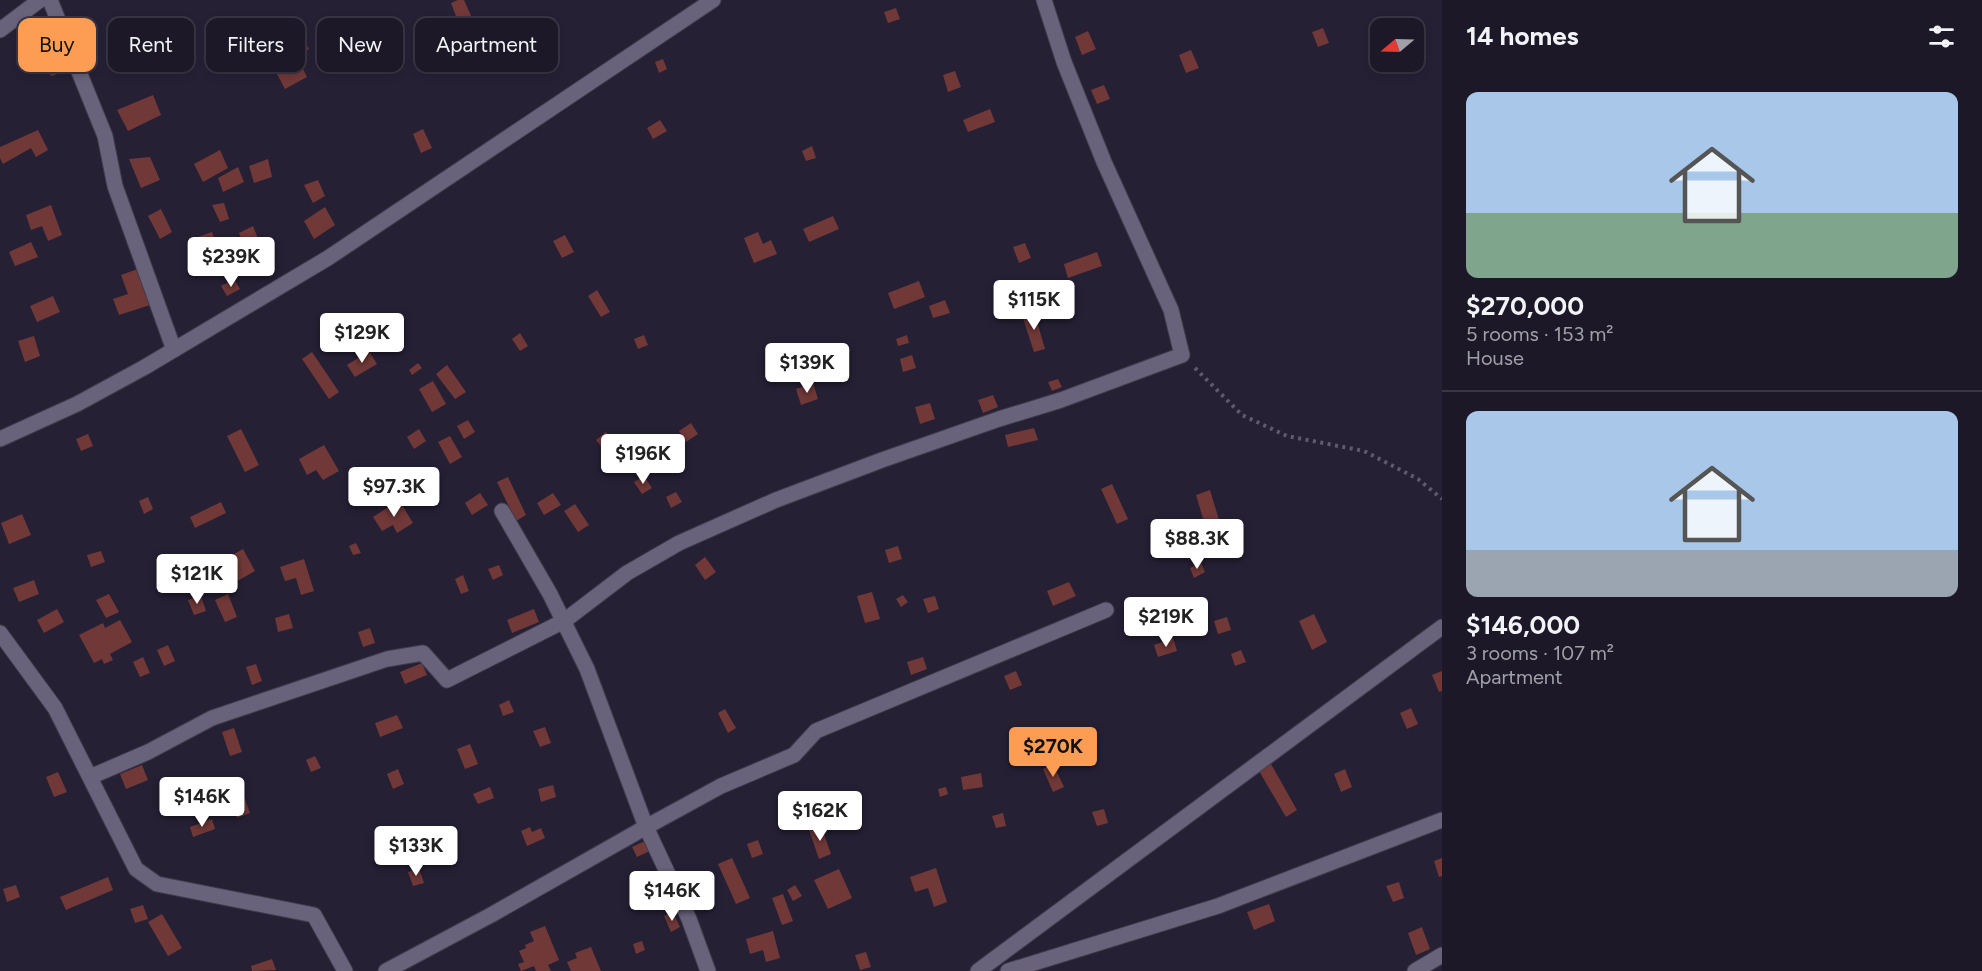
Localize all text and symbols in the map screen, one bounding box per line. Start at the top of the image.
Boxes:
chip: Buy [18,18,96,72]
chip: Rent [108,18,194,72]
chip: Filters [206,18,305,72]
chip: New [317,18,403,72]
chip: Apartment [415,18,558,72]
north arrow [1370,18,1424,72]
map controls [1370,18,1424,72]
text: 14 homes [1466,20,1579,52]
icon: filters [1925,20,1958,53]
icon: home [1658,131,1766,239]
pin: $239K [189,237,273,288]
text: $239K [202,244,260,268]
pin: $115K [992,280,1076,331]
text: $115K [1008,287,1060,311]
text: $270,000 [1466,290,1584,322]
pin: $129K [320,313,404,364]
text: $129K [334,320,390,344]
text: 5 rooms · 153 m² [1466,322,1614,346]
pin: $139K [765,343,849,394]
text: House [1466,346,1524,370]
text: $139K [779,350,835,374]
pin: $196K [601,434,685,485]
text: $196K [615,441,671,465]
icon: home [1658,450,1766,558]
pin: $97.3K [345,467,443,518]
text: $97.3K [362,474,426,498]
pin: $88.3K [1148,519,1246,570]
text: $88.3K [1165,526,1229,550]
pin: $121K [155,554,239,605]
text: $121K [171,561,223,585]
pin: $219K [1124,597,1208,648]
text: $219K [1138,604,1194,628]
text: $146,000 [1466,609,1580,641]
text: 3 rooms · 107 m² [1466,641,1614,665]
text: Apartment [1466,665,1563,689]
pin: $270K [1011,727,1095,778]
text: $270K [1023,734,1083,758]
pin: $146K [160,777,244,828]
text: $146K [173,784,231,808]
pin: $162K [778,791,862,842]
text: $162K [792,798,848,822]
pin: $133K [374,826,458,877]
text: $133K [388,833,444,857]
pin: $146K [630,871,714,922]
text: $146K [643,878,701,902]

